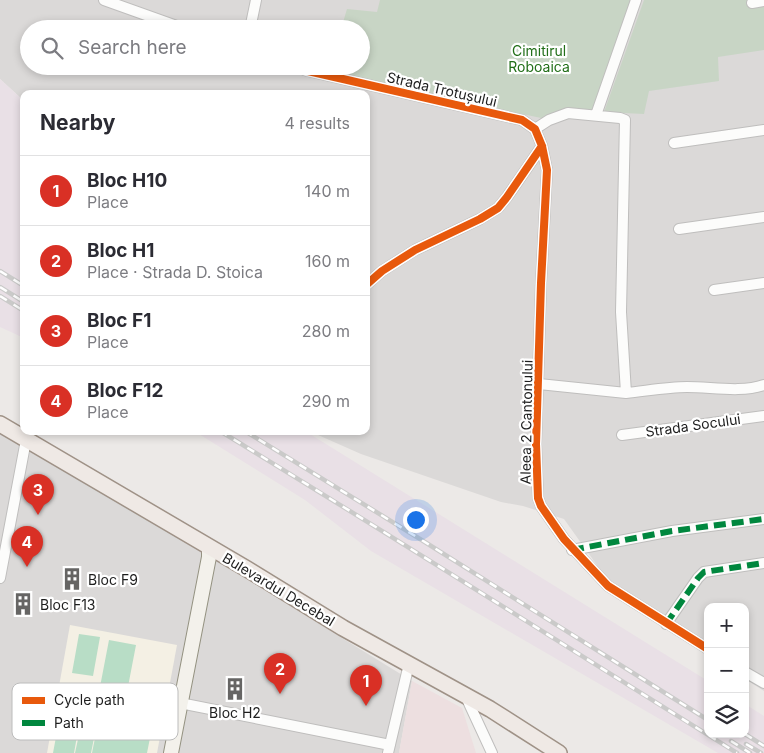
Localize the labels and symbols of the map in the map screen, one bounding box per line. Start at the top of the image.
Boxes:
park label: Cimitirul Roboaica [508,42,570,75]
street label: Strada Trotușului [385,68,499,111]
street label: Aleea 2 Cantonului [516,360,536,484]
street label: Strada Socului [644,410,742,440]
pin: 3 [22,474,54,515]
your location [403,507,429,533]
pin: 4 [11,526,43,567]
street label: Bulevardul Decebal [220,549,338,629]
building icon: Bloc F9 [59,566,85,592]
place label: Bloc F9 [88,571,138,588]
building icon: Bloc F13 [10,591,36,617]
place label: Bloc F13 [40,596,96,613]
pin: 2 [264,653,296,694]
pin: 1 [350,665,382,706]
building icon: Bloc H2 [222,676,248,702]
legend [12,683,178,740]
text: Cycle path [54,691,125,708]
place label: Bloc H2 [209,704,261,721]
text: Path [54,714,84,731]

